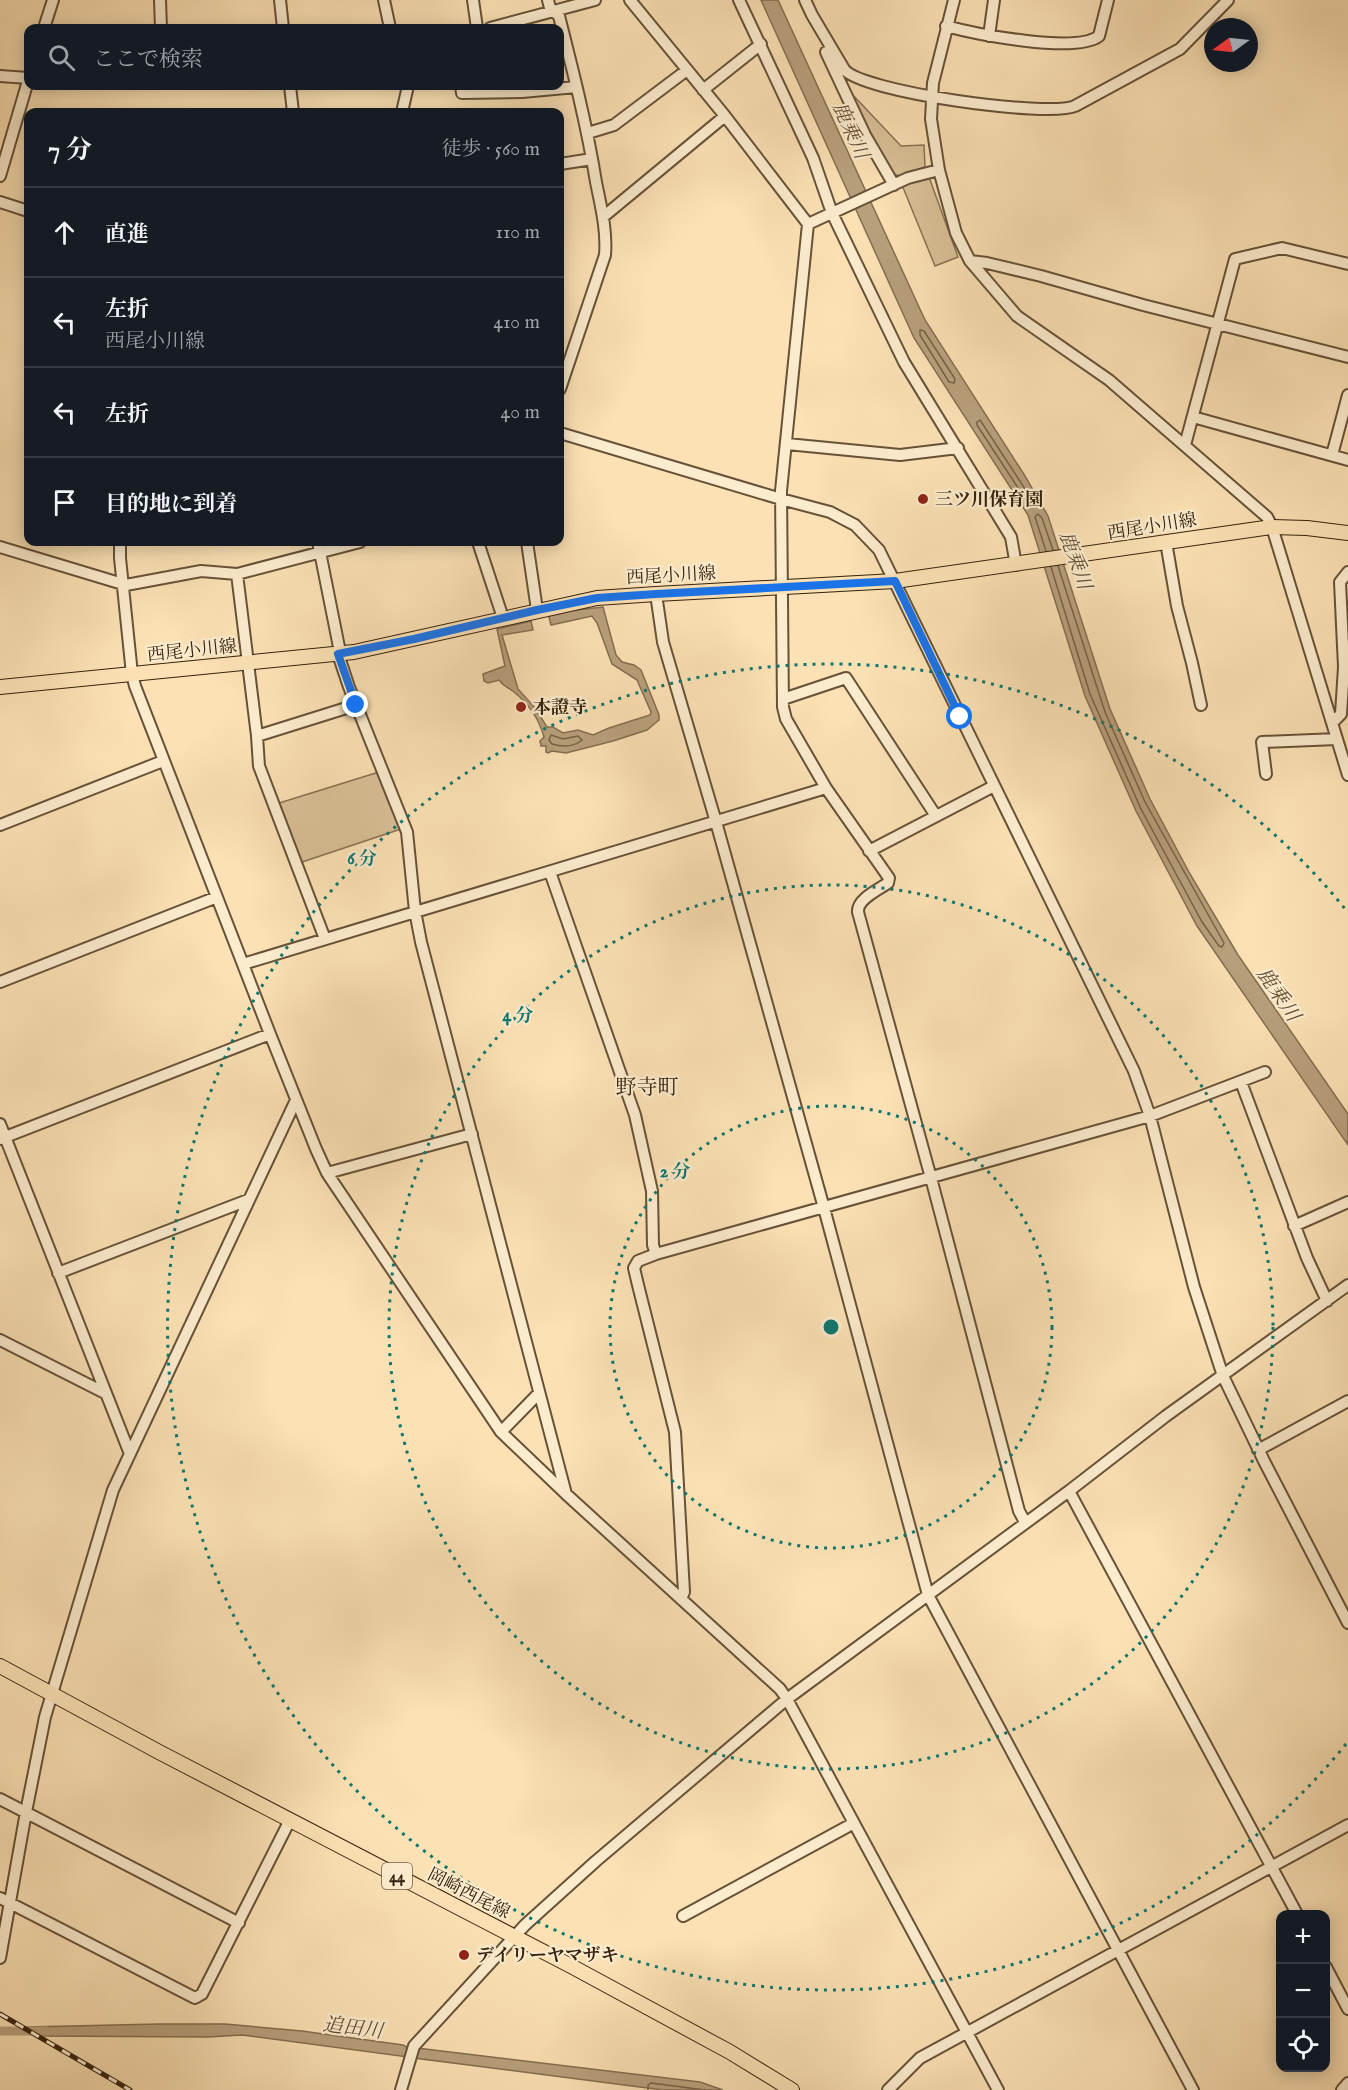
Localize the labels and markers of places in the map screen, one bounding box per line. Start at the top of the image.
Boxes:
place label: 三ツ川保育園 [935,489,1043,512]
marker: 三ツ川保育園 [916,492,930,506]
place label: 本證寺 [533,697,587,720]
marker: 本證寺 [514,700,528,714]
centre of rings [821,1317,841,1337]
place label: デイリーヤマザキ [476,1945,619,1968]
marker: デイリーヤマザキ [457,1948,471,1962]

